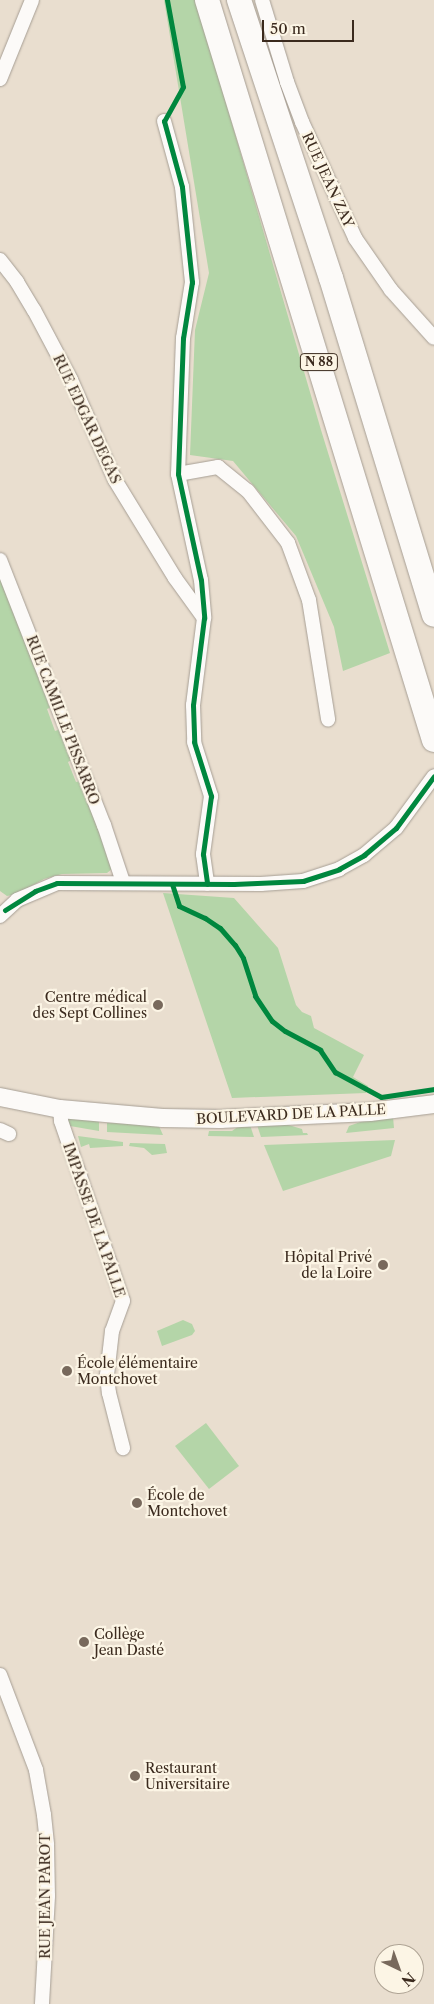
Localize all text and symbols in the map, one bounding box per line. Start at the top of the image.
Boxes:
scale bar [264,10,356,42]
text: 50 m [270,19,306,38]
street label: RUE JEAN ZAY [299,130,357,230]
street label: RUE EDGAR DEGAS [50,351,124,487]
road number: N 88 [299,352,339,372]
street label: RUE CAMILLE PISSARRO [23,633,103,807]
place label: Centre médical des Sept Collines [33,989,147,1022]
marker: Centre médical des Sept Collines [151,998,165,1012]
street label: BOULEVARD DE LA PALLE [196,1101,386,1127]
street label: IMPASSE DE LA PALLE [60,1140,128,1300]
place label: Hôpital Privé de la Loire [284,1249,372,1282]
marker: Hôpital Privé de la Loire [376,1258,390,1272]
place label: École élémentaire Montchovet [77,1355,198,1388]
marker: École élémentaire Montchovet [61,1365,73,1377]
place label: École de Montchovet [147,1487,227,1520]
marker: École de Montchovet [131,1497,143,1509]
place label: Collège Jean Dasté [94,1626,164,1658]
marker: Collège Jean Dasté [78,1636,90,1648]
place label: Restaurant Universitaire [145,1760,230,1792]
marker: Restaurant Universitaire [129,1770,141,1782]
street label: RUE JEAN PAROT [37,1833,53,1959]
north arrow [374,1944,424,1994]
text: N [398,1969,419,1990]

